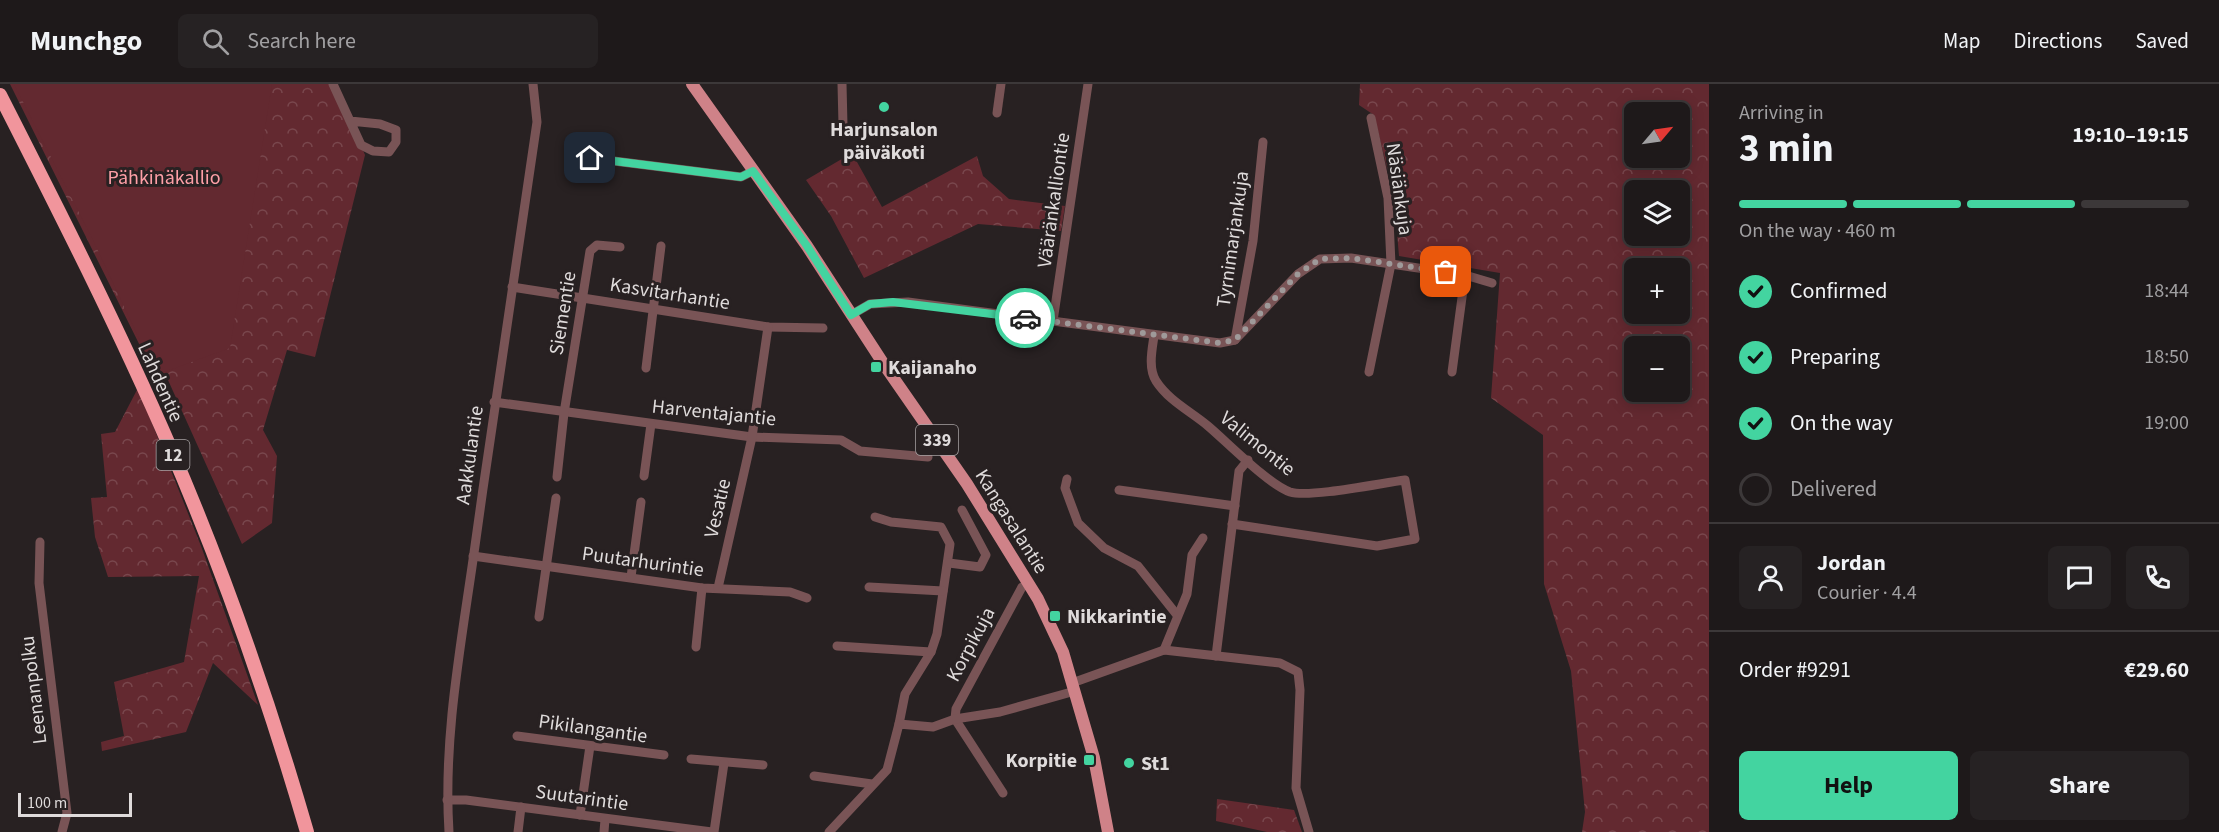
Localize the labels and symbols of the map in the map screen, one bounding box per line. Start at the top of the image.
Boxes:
marker: Harjunsalon päiväkoti [877,100,891,114]
north arrow [1624,102,1690,168]
place label: Harjunsalon päiväkoti [830,116,938,167]
street label: Vääränkalliontie [1031,131,1077,269]
pin [564,132,615,183]
street label: Näsiänkuja [1379,141,1419,237]
park label: Pähkinäkallio [107,164,221,192]
street label: Tyrnimarjankuja [1210,169,1256,309]
pin [1420,246,1471,297]
street label: Siementie [543,269,583,357]
street label: Kasvitarhantie [608,271,732,317]
courier [995,288,1055,348]
street label: Lahdentie [130,338,190,427]
place label: Kaijanaho [888,354,977,382]
marker: Kaijanaho [869,360,883,374]
street label: Harventajantie [650,393,777,433]
street label: Aakkulantie [449,404,491,506]
street label: Valimontie [1214,405,1301,483]
road number: 339 [916,425,958,455]
road number: 12 [156,440,190,470]
street label: Kangasalantie [968,464,1054,579]
street label: Vesatie [698,476,738,540]
street label: Puutarhurintie [580,540,706,584]
street label: Korpikuja [940,602,1002,687]
place label: Nikkarintie [1067,603,1167,631]
marker: Nikkarintie [1048,609,1062,623]
street label: Leenanpolku [13,634,55,746]
street label: Pikilangantie [537,708,649,750]
place label: Korpitie [1005,747,1077,775]
place label: St1 [1141,750,1170,778]
marker: Korpitie [1082,753,1096,767]
marker: St1 [1122,756,1136,770]
street label: Suutarintie [534,778,630,818]
scale bar [18,790,132,818]

